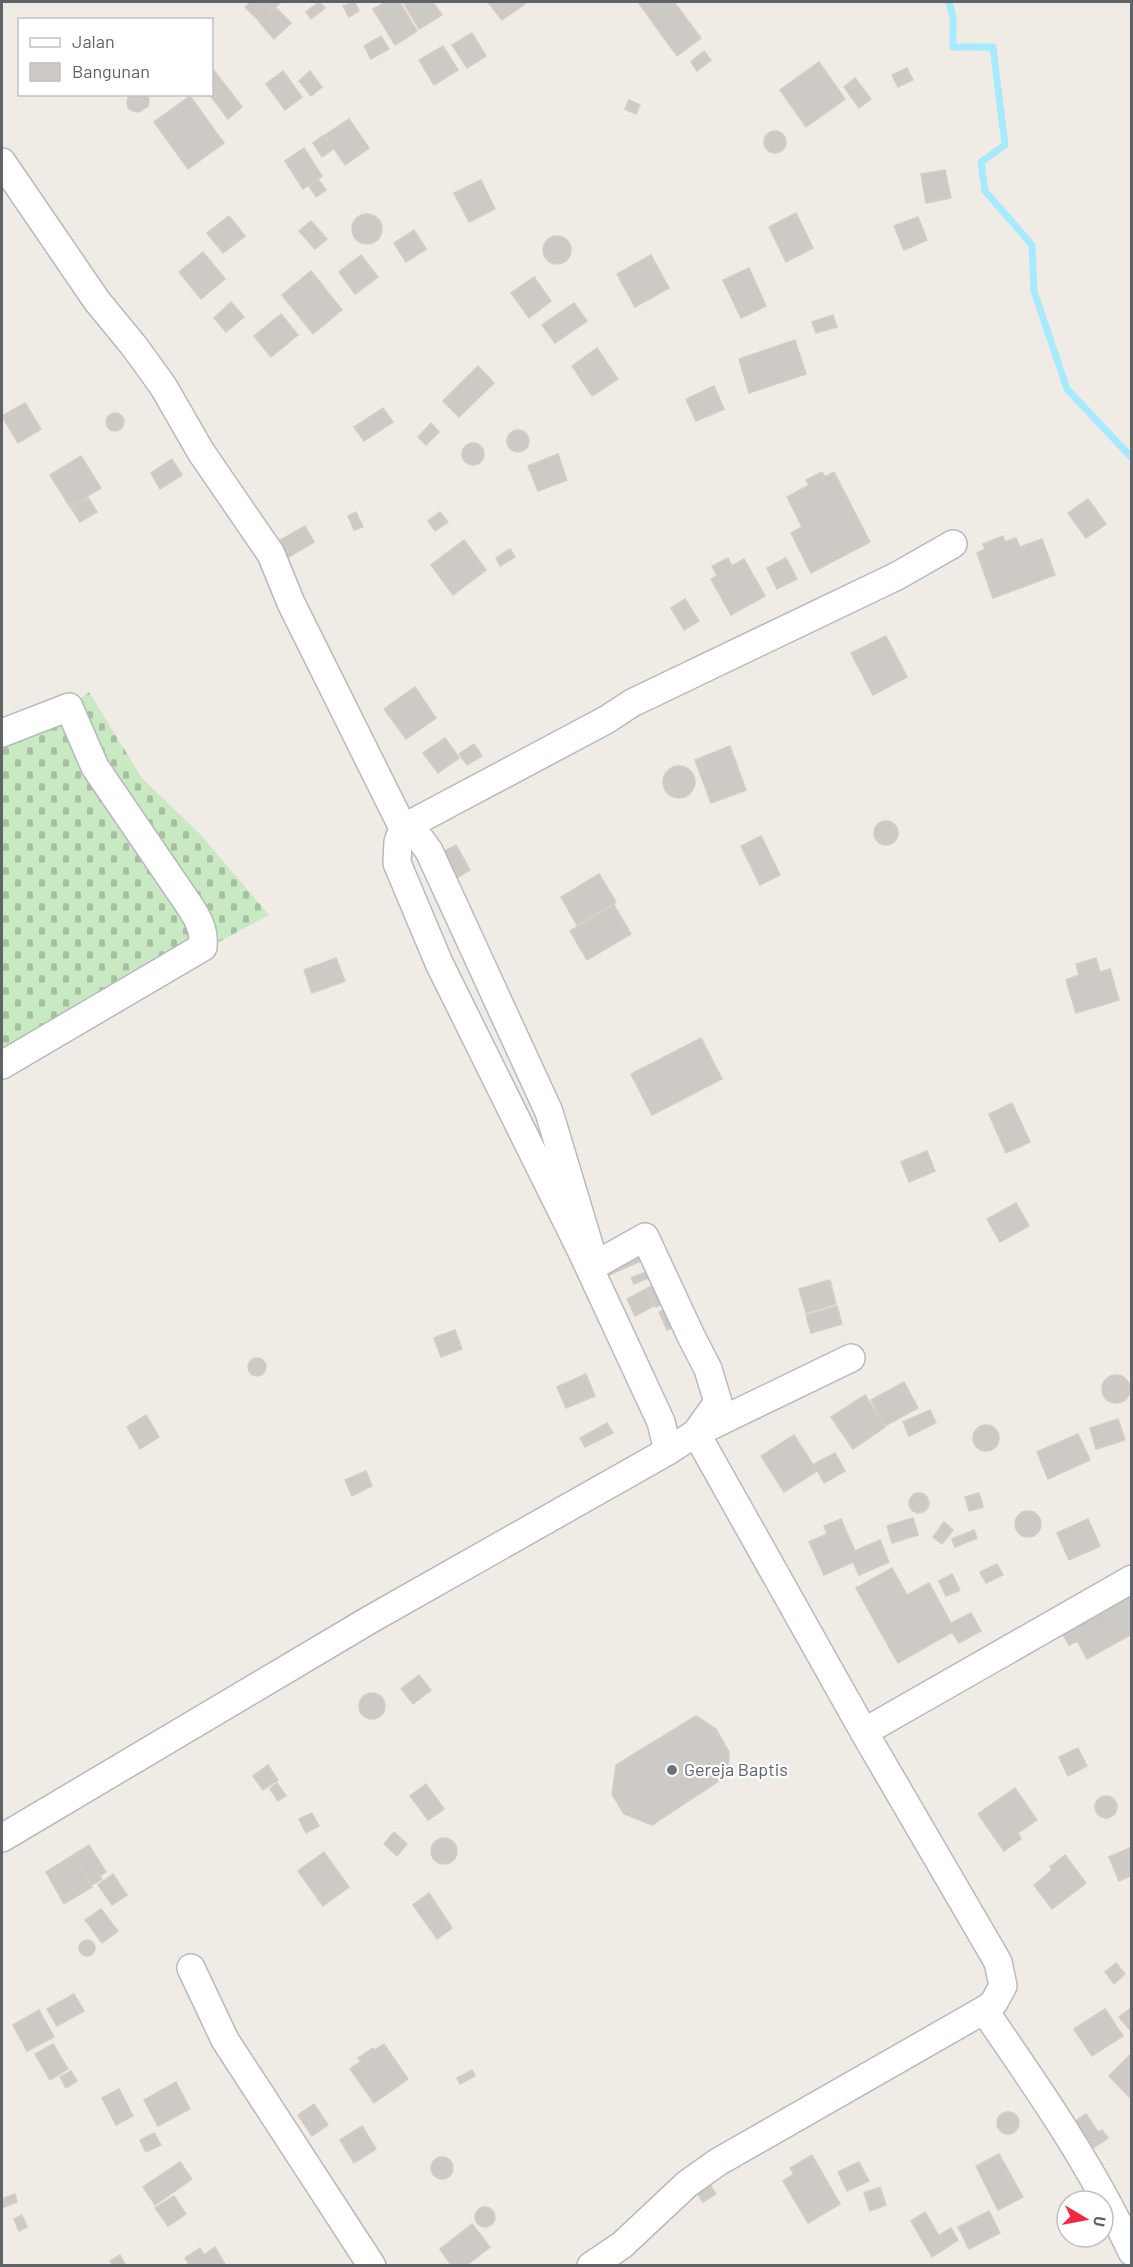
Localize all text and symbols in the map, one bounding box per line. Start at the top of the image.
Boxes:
legend [18,18,213,96]
text: Jalan [72,30,115,52]
text: Bangunan [72,60,150,82]
place label: Gereja Baptis [684,1758,788,1780]
marker: Gereja Baptis [665,1763,679,1777]
north arrow [1055,2189,1115,2249]
text: U [1090,2215,1110,2228]

